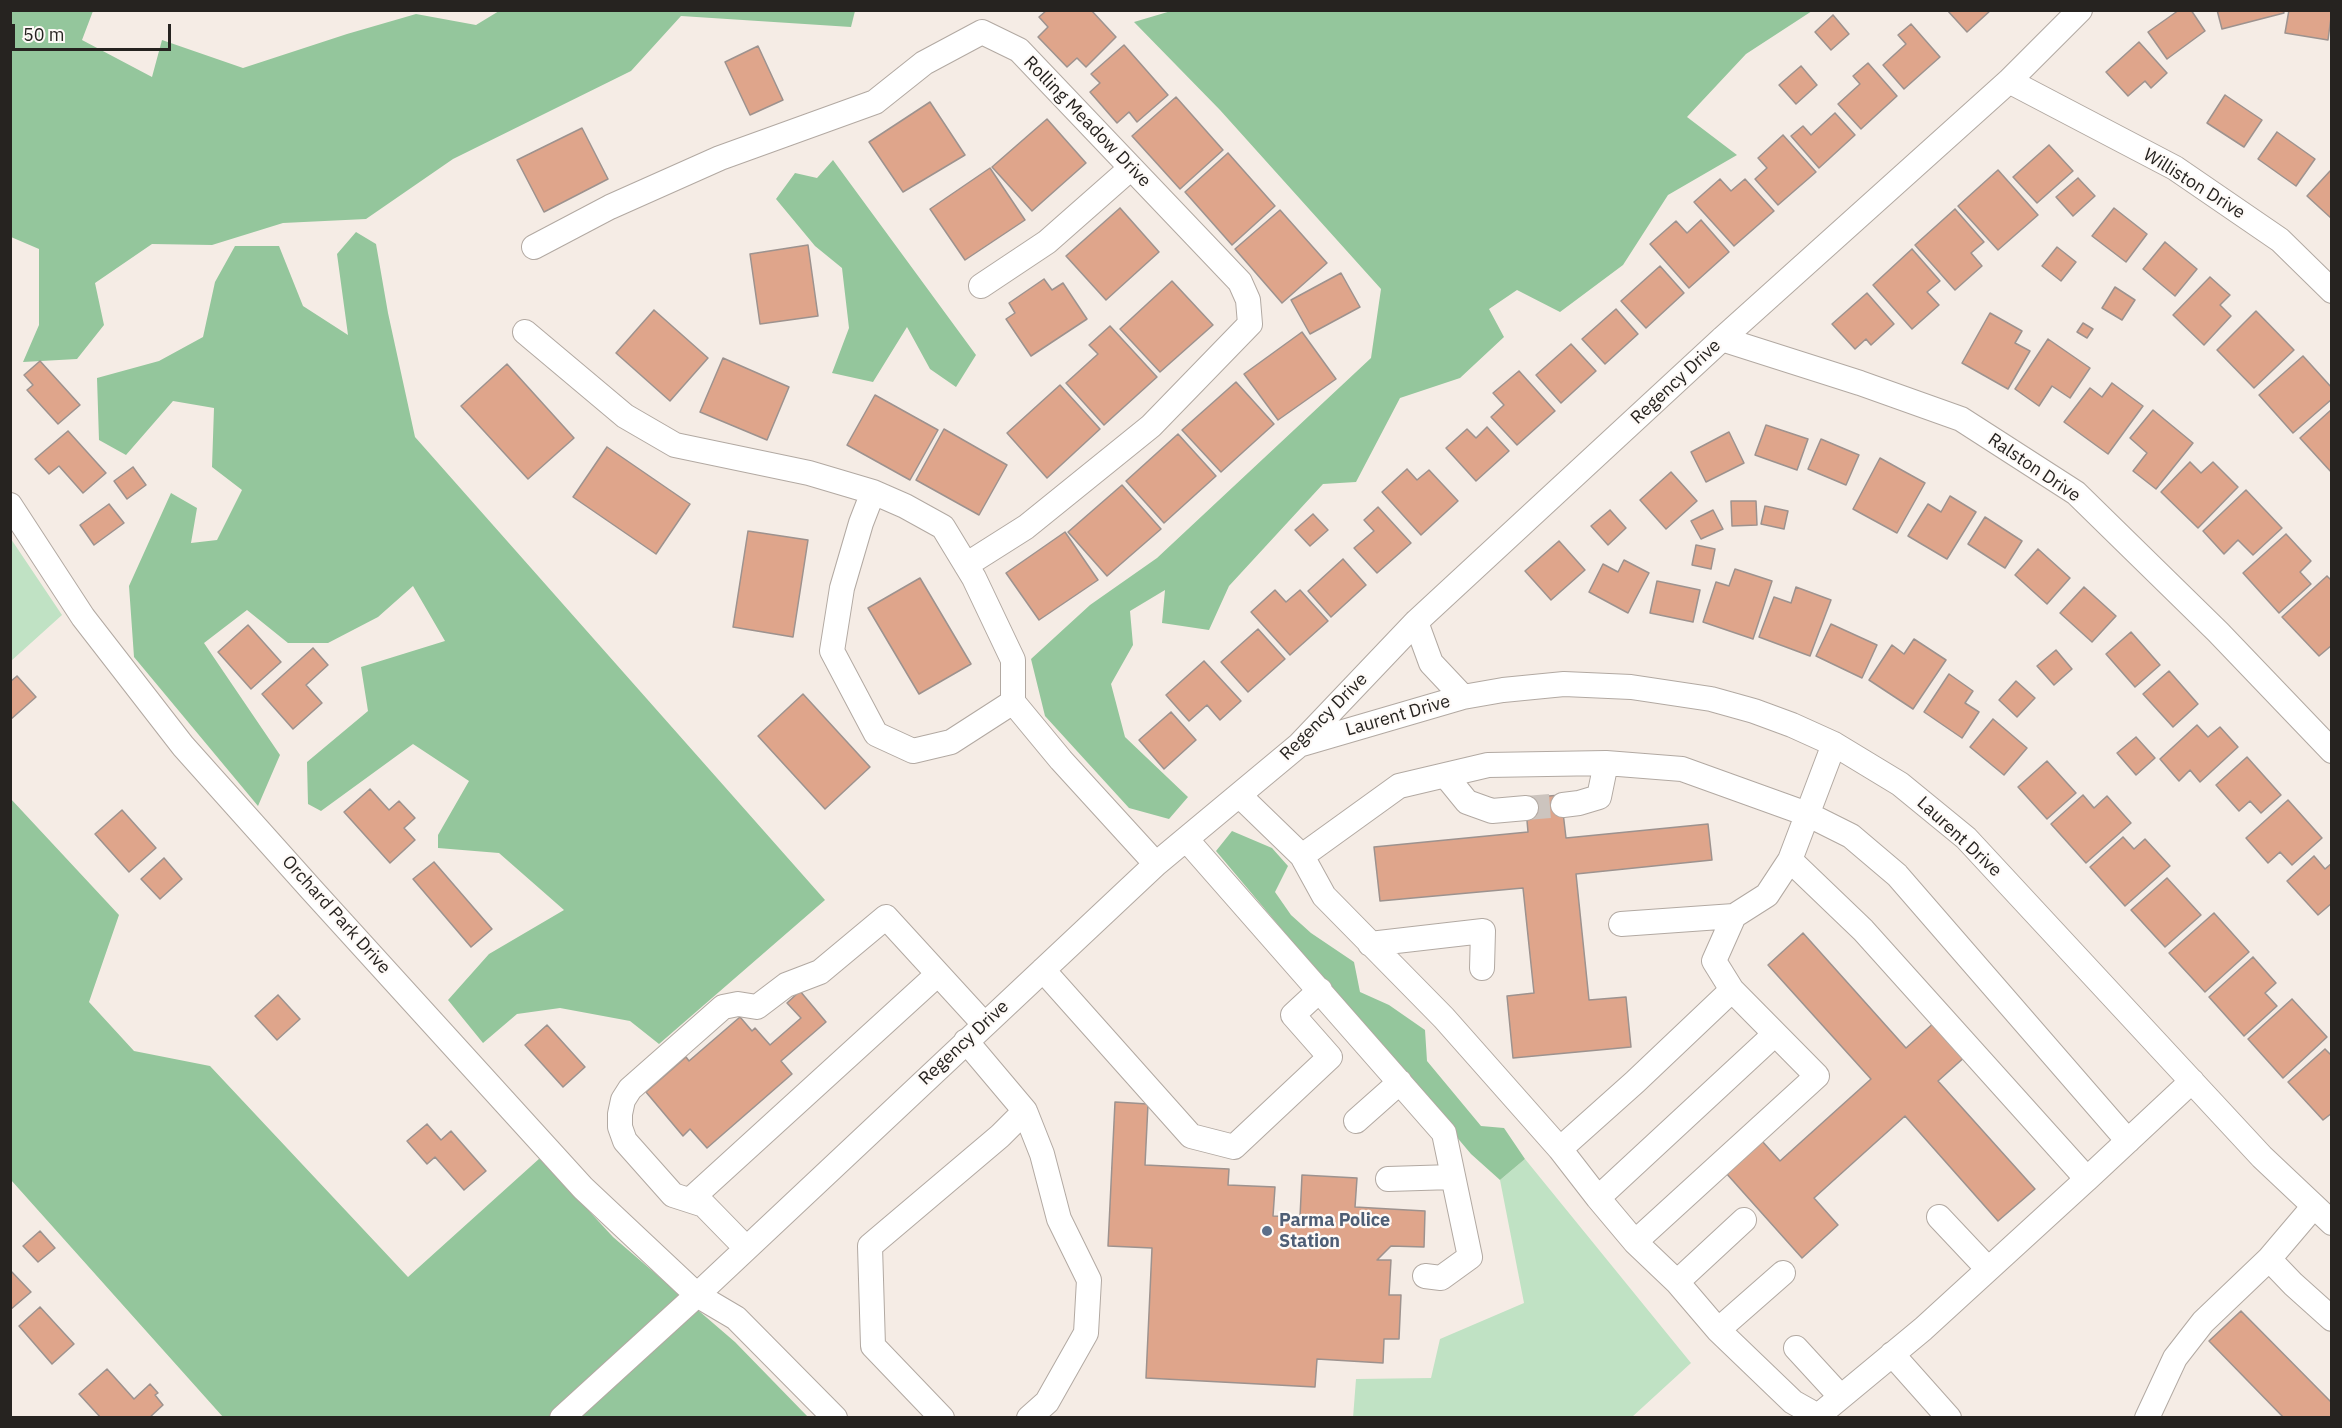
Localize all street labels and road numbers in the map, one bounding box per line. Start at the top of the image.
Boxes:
street label: Rolling Meadow Drive [1019,52,1155,192]
street label: Williston Drive [2139,144,2249,224]
street label: Regency Drive [1627,335,1725,429]
street label: Ralston Drive [1984,429,2084,507]
street label: Regency Drive [1276,669,1372,765]
street label: Laurent Drive [1343,691,1453,741]
street label: Laurent Drive [1912,792,2006,882]
street label: Orchard Park Drive [277,851,395,979]
street label: Regency Drive [915,996,1013,1090]

